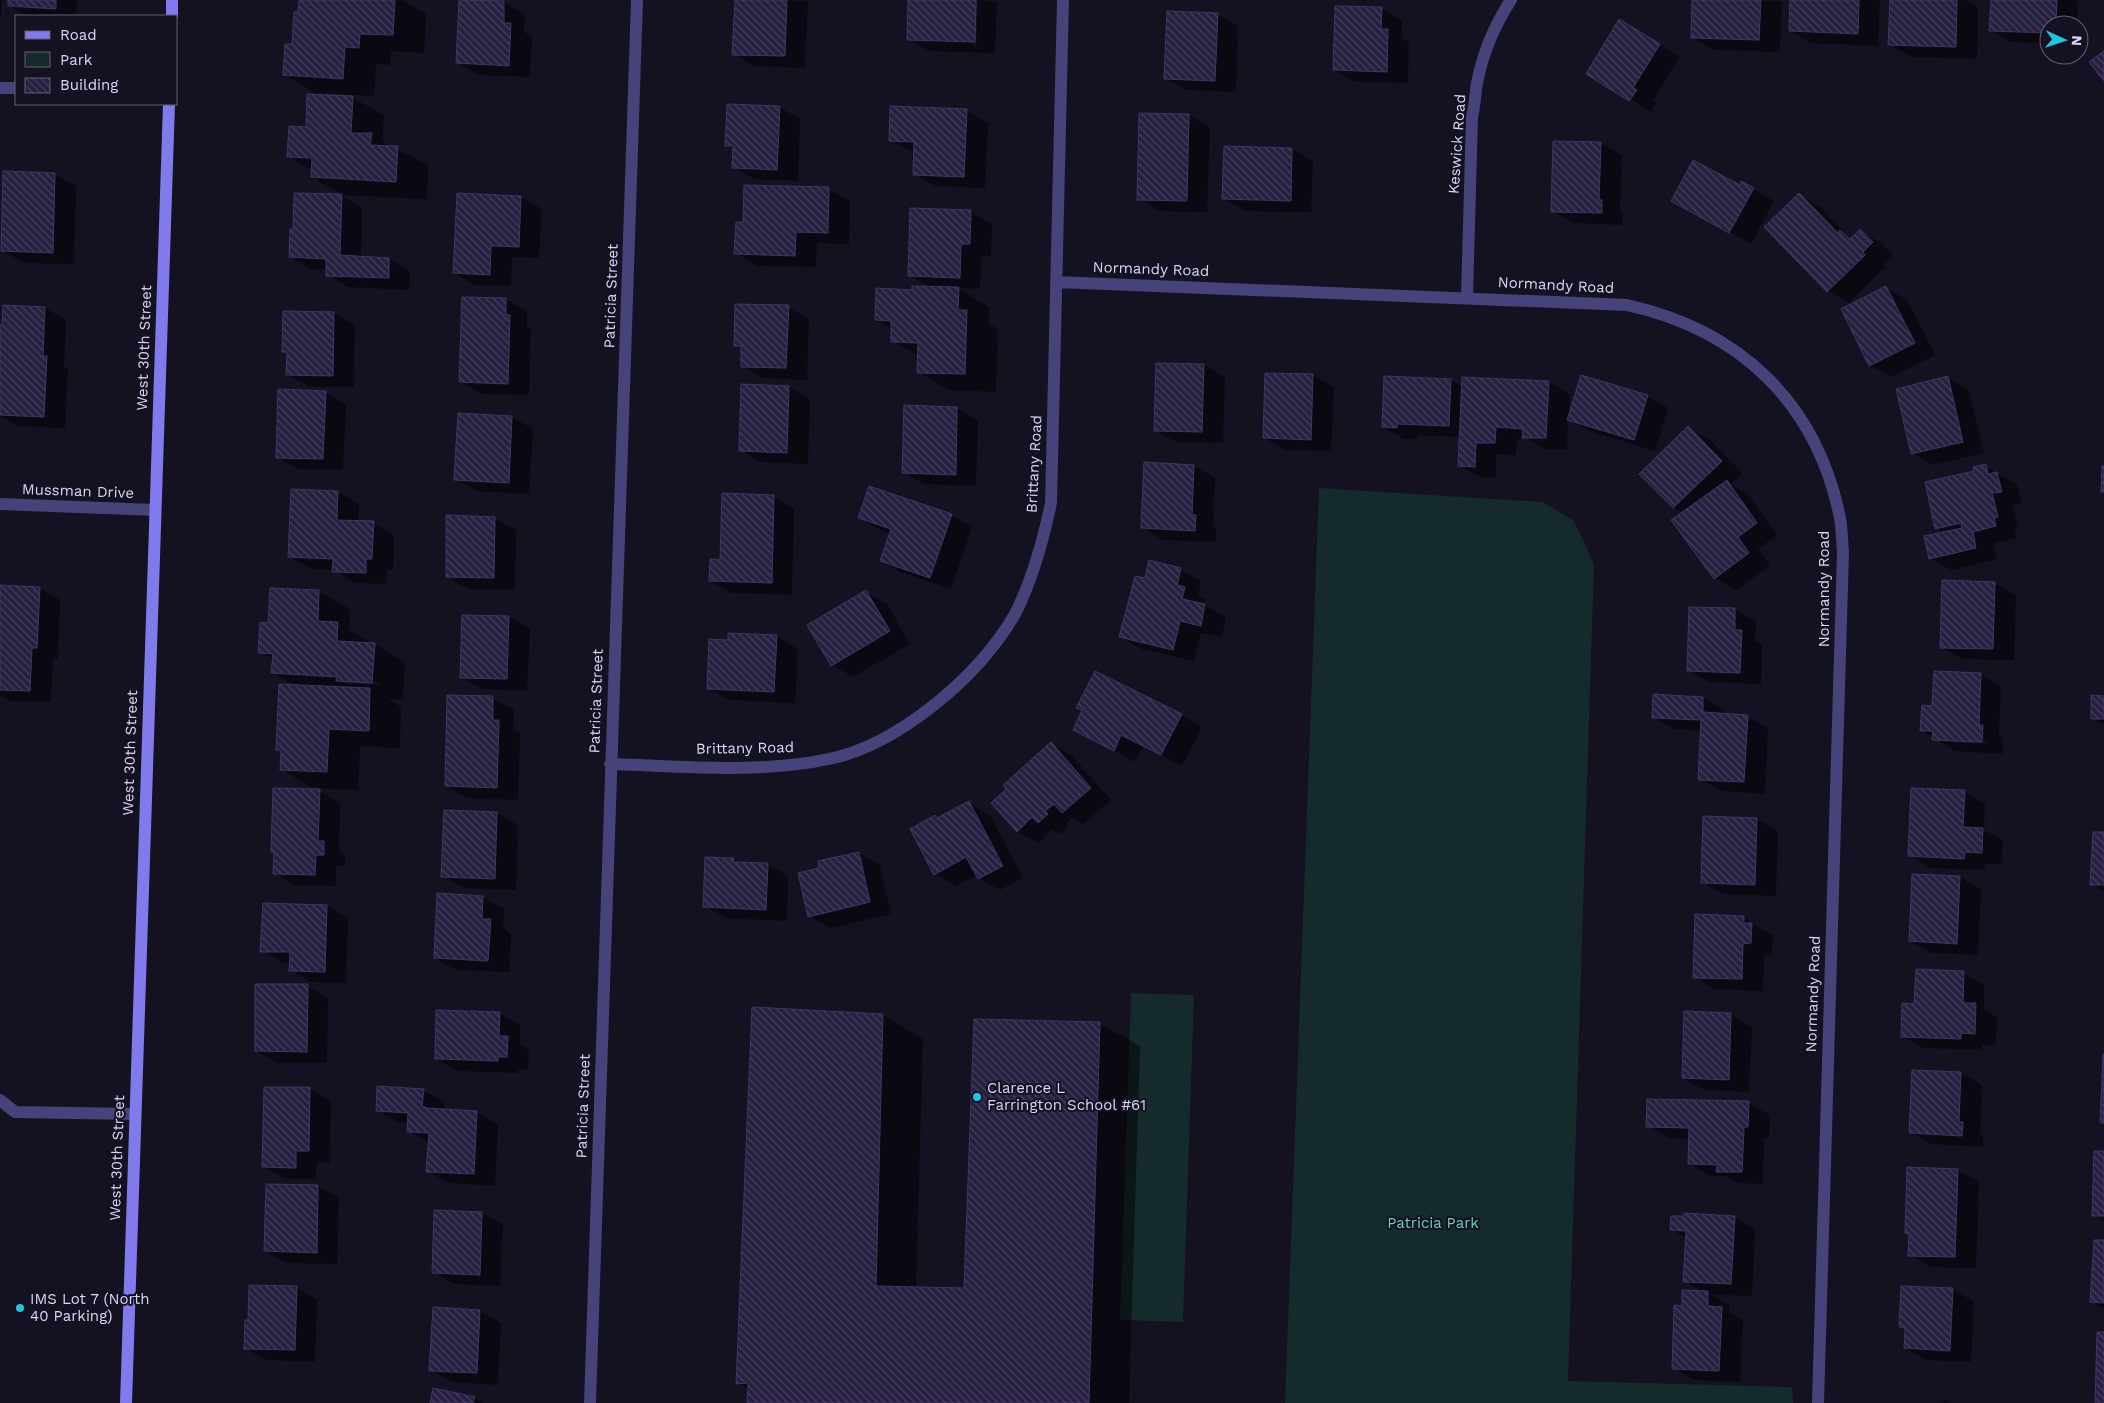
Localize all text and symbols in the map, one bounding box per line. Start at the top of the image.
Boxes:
legend [15,15,178,105]
north arrow [2039,15,2089,65]
text: Road [60,26,97,44]
text: N [2069,35,2085,46]
text: Park [60,51,93,69]
text: Building [60,76,118,94]
street label: Keswick Road [1445,93,1469,195]
street label: Patricia Street [600,243,622,349]
street label: Normandy Road [1092,258,1210,280]
street label: Normandy Road [1497,273,1615,297]
street label: West 30th Street [133,284,155,411]
street label: Brittany Road [1022,415,1046,513]
street label: Mussman Drive [22,480,134,502]
street label: Normandy Road [1815,531,1833,647]
street label: Patricia Street [585,648,607,754]
street label: West 30th Street [119,689,141,816]
street label: Brittany Road [696,738,794,758]
street label: Normandy Road [1802,935,1824,1053]
street label: Patricia Street [572,1053,594,1159]
place label: Clarence L Farrington School #61 [987,1079,1146,1114]
marker: Clarence L Farrington School #61 [971,1091,983,1103]
street label: West 30th Street [106,1094,128,1221]
park label: Patricia Park [1387,1214,1479,1232]
place label: IMS Lot 7 (North 40 Parking) [30,1290,150,1325]
marker: IMS Lot 7 (North 40 Parking) [14,1302,26,1314]

